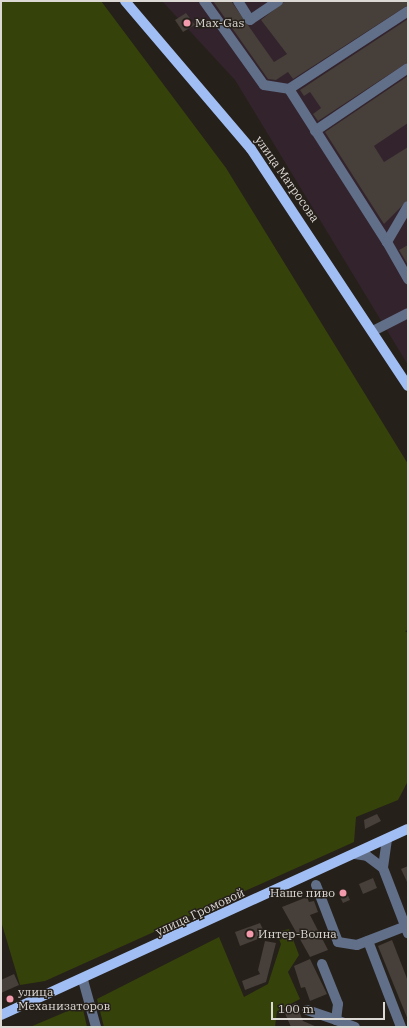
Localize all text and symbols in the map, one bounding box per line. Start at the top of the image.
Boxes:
place label: Max-Gas [195,16,244,30]
marker: Max-Gas [182,18,192,28]
street label: улица Матросова [252,133,322,225]
street label: улица Громовой [153,885,247,939]
place label: Наше пиво [270,886,335,900]
marker: Наше пиво [338,888,348,898]
place label: Интер-Волна [258,927,337,941]
marker: Интер-Волна [245,929,255,939]
place label: улица Механизаторов [18,985,110,1013]
marker: улица Механизаторов [5,994,15,1004]
scale bar [273,994,387,1020]
text: 100 m [278,1001,314,1016]

